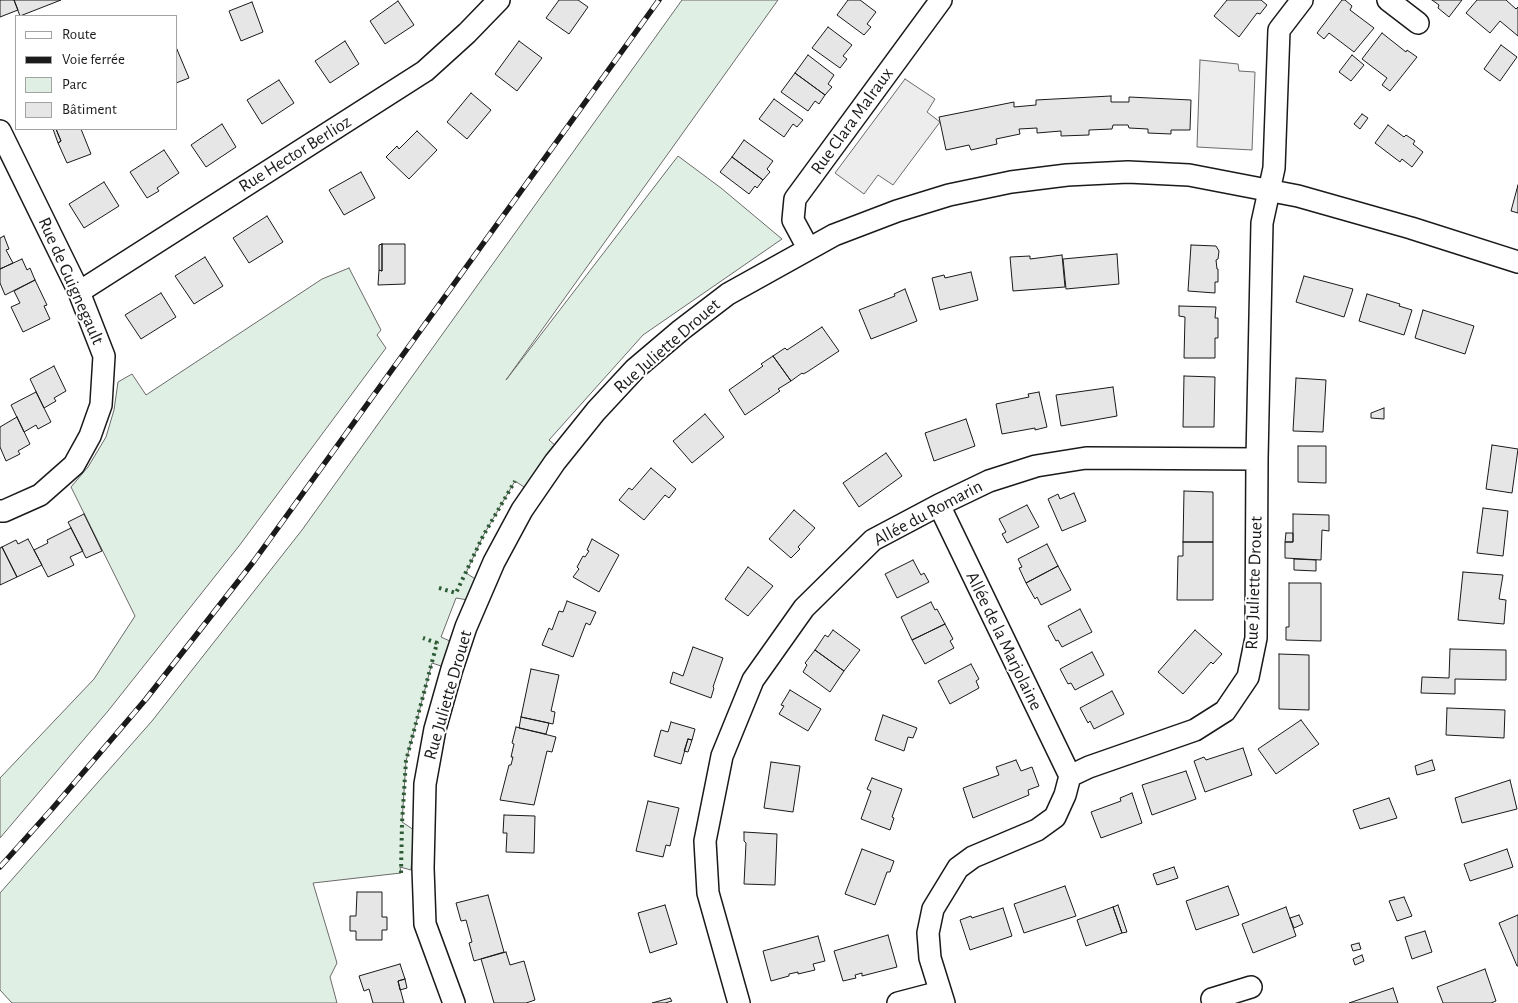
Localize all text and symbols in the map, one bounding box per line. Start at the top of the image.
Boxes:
legend [15,15,178,130]
text: Route [62,27,96,42]
text: Voie ferrée [62,52,125,67]
street label: Rue Clara Malraux [806,63,898,179]
text: Parc [62,77,87,92]
text: Bâtiment [62,102,117,117]
street label: Rue Hector Berlioz [235,111,355,197]
street label: Rue de Guignegault [33,214,109,348]
street label: Rue Juliette Drouet [609,294,725,398]
street label: Allée du Romarin [870,475,986,551]
street label: Rue Juliette Drouet [1241,516,1267,650]
street label: Allée de la Marjolaine [961,568,1047,714]
street label: Rue Juliette Drouet [419,628,477,762]

